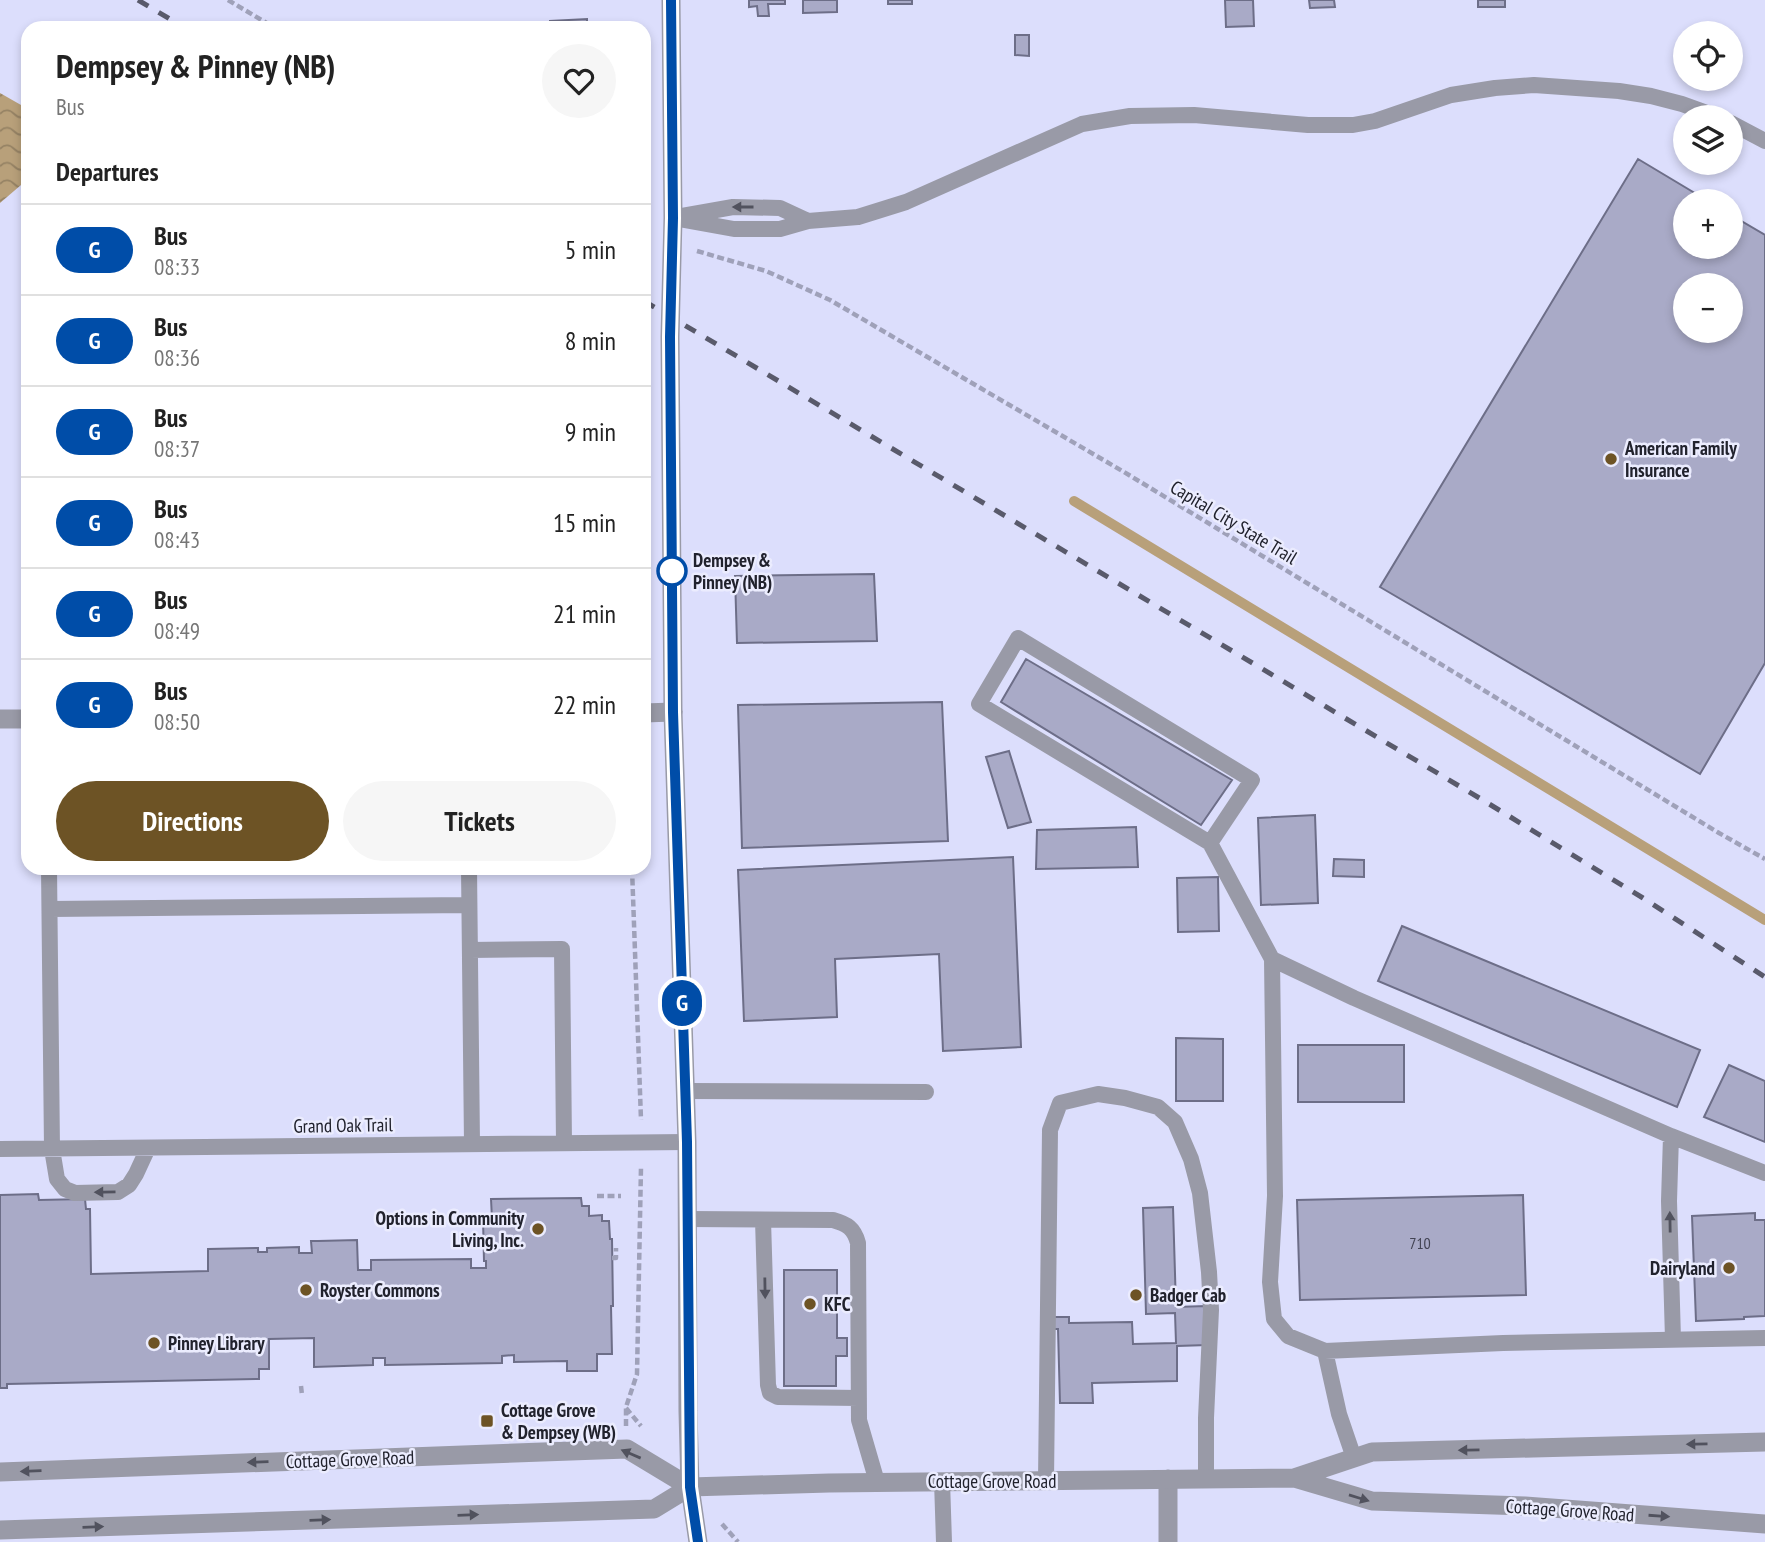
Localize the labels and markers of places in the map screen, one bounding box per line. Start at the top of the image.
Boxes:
place label: American Family Insurance [1624,436,1737,482]
marker: American Family Insurance [1603,451,1619,467]
place label: Dempsey & Pinney (NB) [693,548,772,594]
marker: Dempsey & Pinney (NB) [657,556,687,586]
place label: Options in Community Living, Inc. [375,1206,524,1252]
marker: Options in Community Living, Inc. [530,1221,546,1237]
place label: Dairyland [1650,1256,1715,1280]
marker: Dairyland [1721,1260,1737,1276]
place label: Royster Commons [320,1278,440,1302]
marker: Royster Commons [298,1282,314,1298]
place label: Badger Cab [1150,1283,1226,1307]
marker: Badger Cab [1128,1287,1144,1303]
place label: KFC [824,1292,851,1316]
marker: KFC [802,1296,818,1312]
place label: Pinney Library [168,1331,265,1355]
marker: Pinney Library [146,1335,162,1351]
place label: Cottage Grove & Dempsey (WB) [501,1398,616,1444]
marker: Cottage Grove & Dempsey (WB) [479,1413,495,1429]

